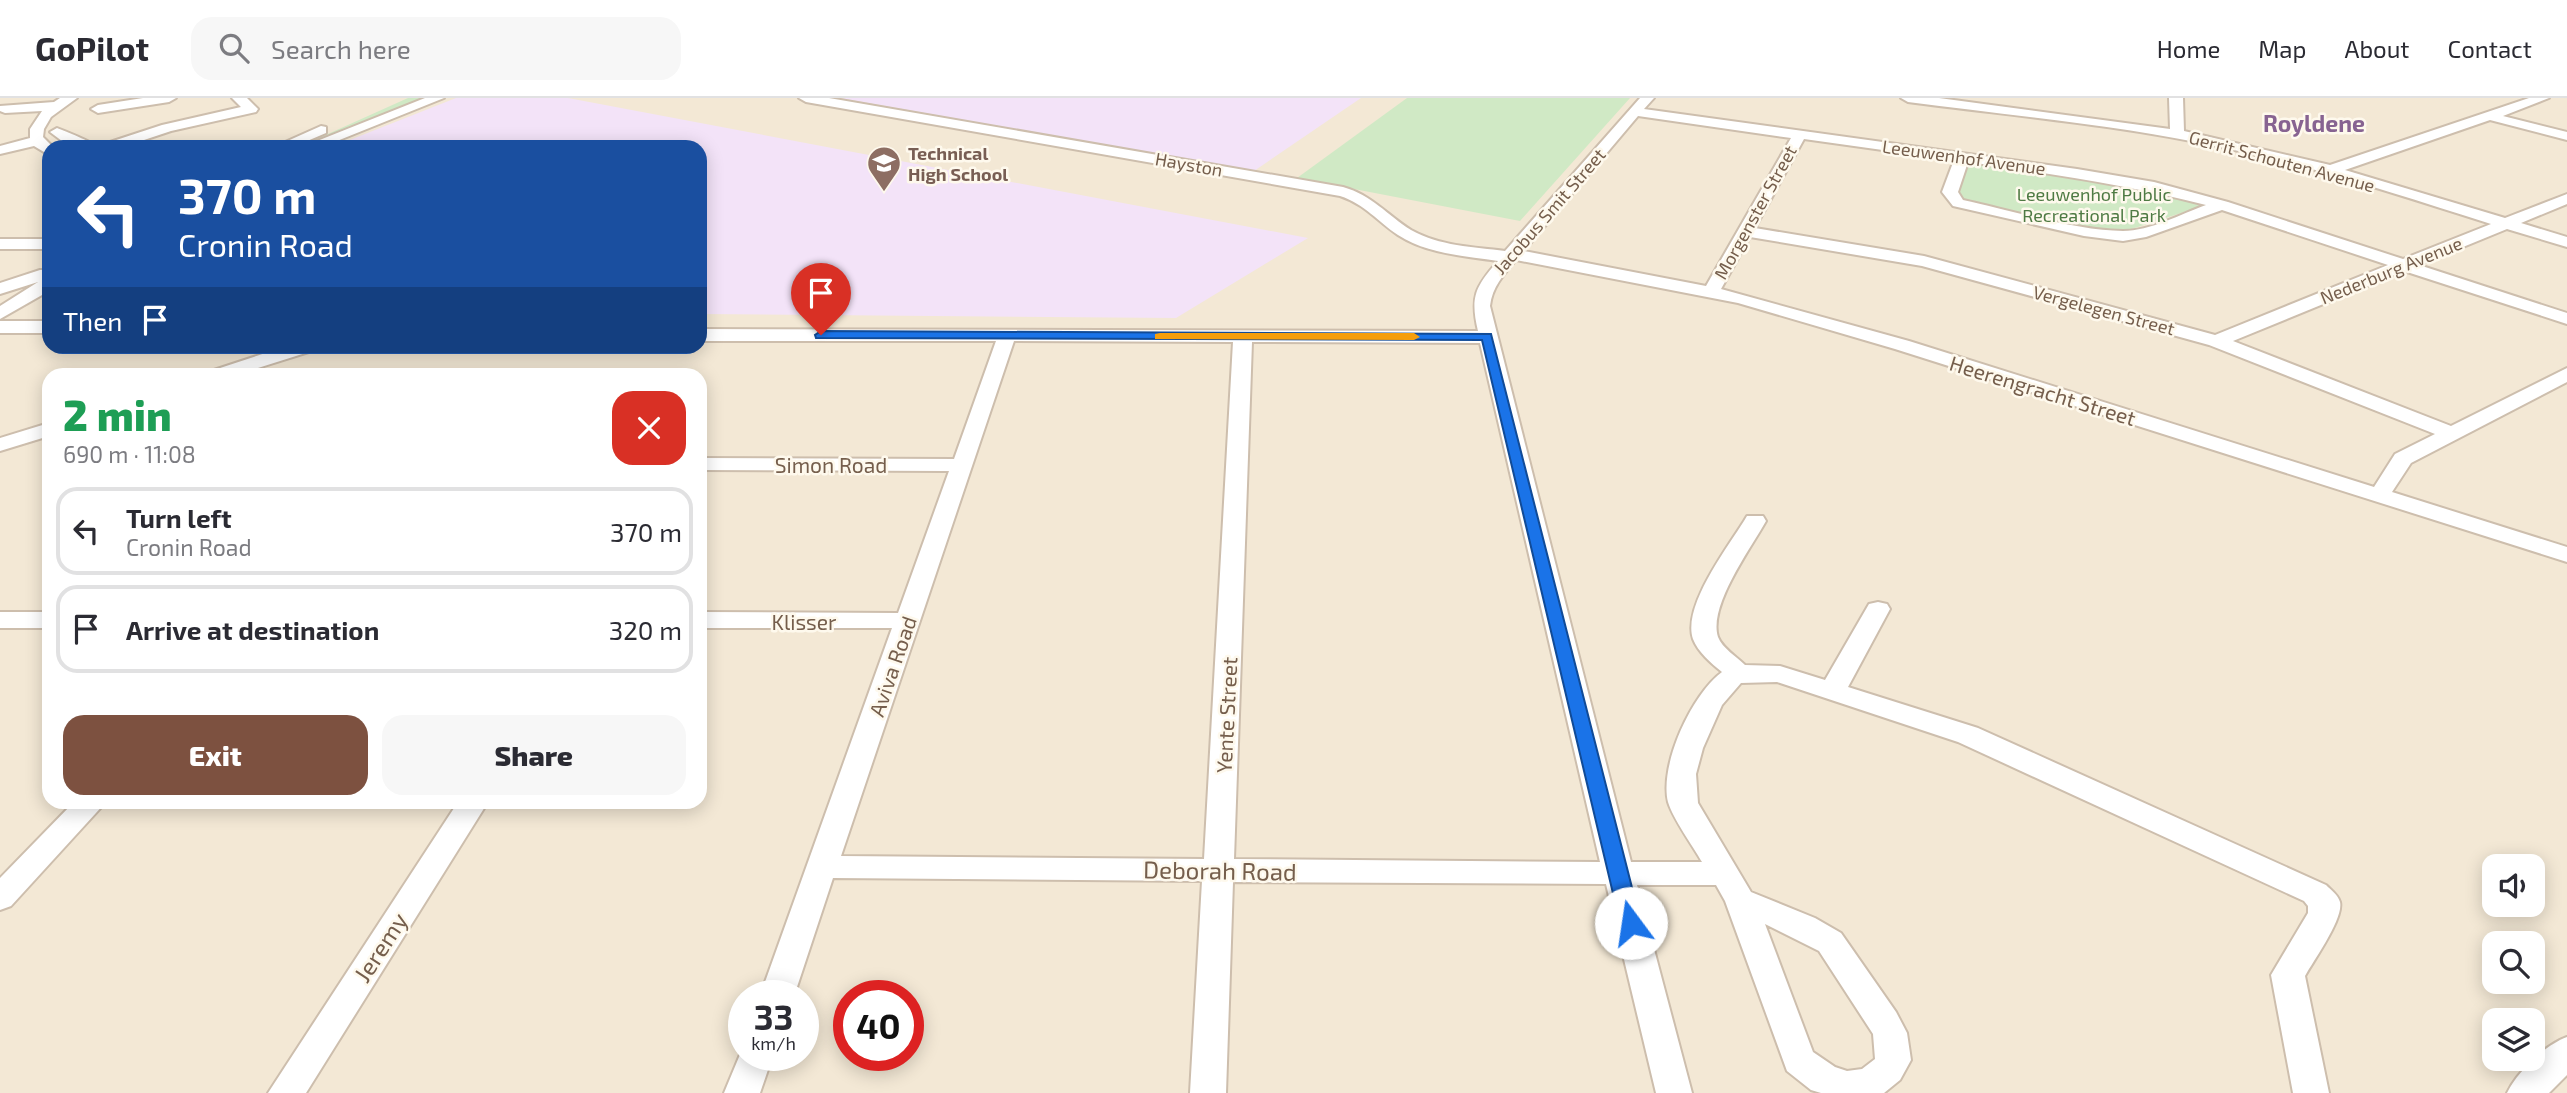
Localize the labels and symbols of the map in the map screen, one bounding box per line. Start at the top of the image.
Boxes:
district label: Royldene [2263,109,2365,137]
street label: Gerrit Schouten Avenue [2187,126,2377,196]
street label: Leeuwenhof Avenue [1881,135,2047,179]
street label: Morgenster Street [1709,141,1801,283]
place label: Technical High School [908,142,1008,185]
street label: Jacobus Smit Street [1488,143,1610,279]
school or university icon: Technical High School [865,144,903,193]
street label: Hayston [1154,147,1224,181]
park label: Leeuwenhof Public Recreational Park [2017,183,2172,226]
street label: Nederburg Avenue [2317,231,2465,309]
pin [791,263,851,335]
street label: Vergelegen Street [2031,280,2177,340]
street label: Heerengracht Street [1947,350,2139,430]
street label: Simon Road [775,452,887,477]
street label: Klisser [772,609,837,634]
street label: Aviva Road [863,612,921,720]
street label: Yente Street [1210,656,1242,774]
street label: Deborah Road [1143,854,1297,886]
position arrow [1594,886,1668,960]
street label: Jeremy [347,907,413,987]
speed limit sign: 40 [833,980,924,1071]

